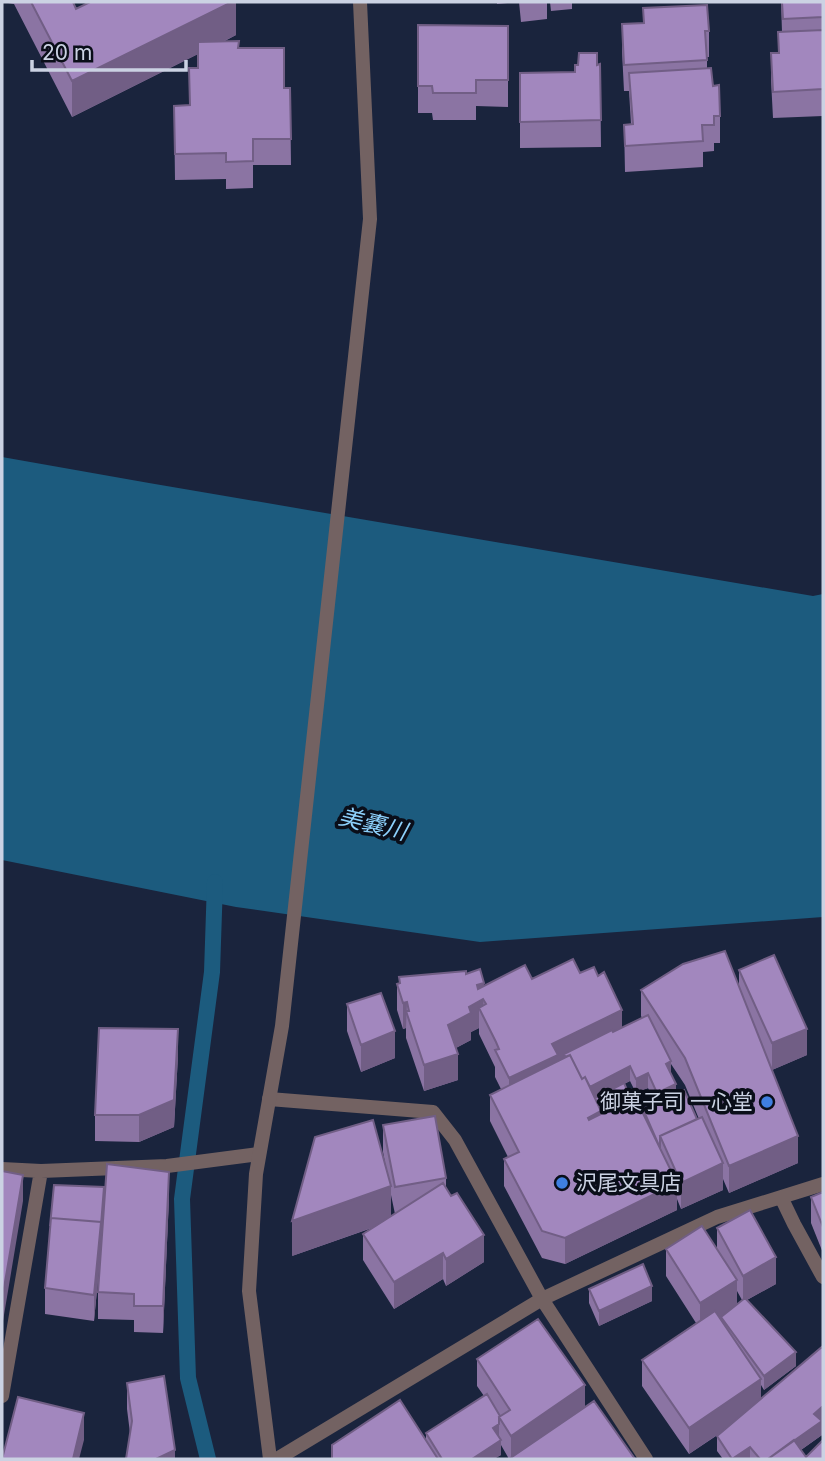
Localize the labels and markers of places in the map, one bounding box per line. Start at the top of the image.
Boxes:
place label: 御菓子司 一心堂 [600,1089,753,1114]
marker: 御菓子司 一心堂 [759,1094,775,1110]
place label: 沢尾文具店 [576,1170,681,1195]
marker: 沢尾文具店 [554,1175,570,1191]

